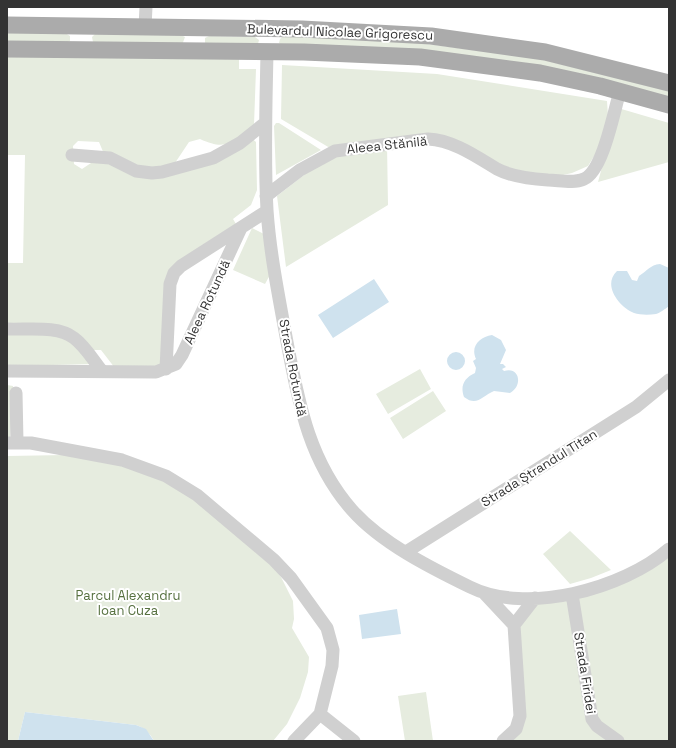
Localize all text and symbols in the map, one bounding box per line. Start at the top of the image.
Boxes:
street label: Bulevardul Nicolae Grigorescu [247,20,433,44]
street label: Aleea Stănilă [346,132,429,158]
street label: Aleea Rotundă [180,257,234,347]
street label: Strada Rotundă [275,318,311,419]
street label: Strada Ștrandul Titan [478,425,600,511]
park label: Parcul Alexandru Ioan Cuza [76,587,180,619]
street label: Strada Firidei [570,631,600,715]

